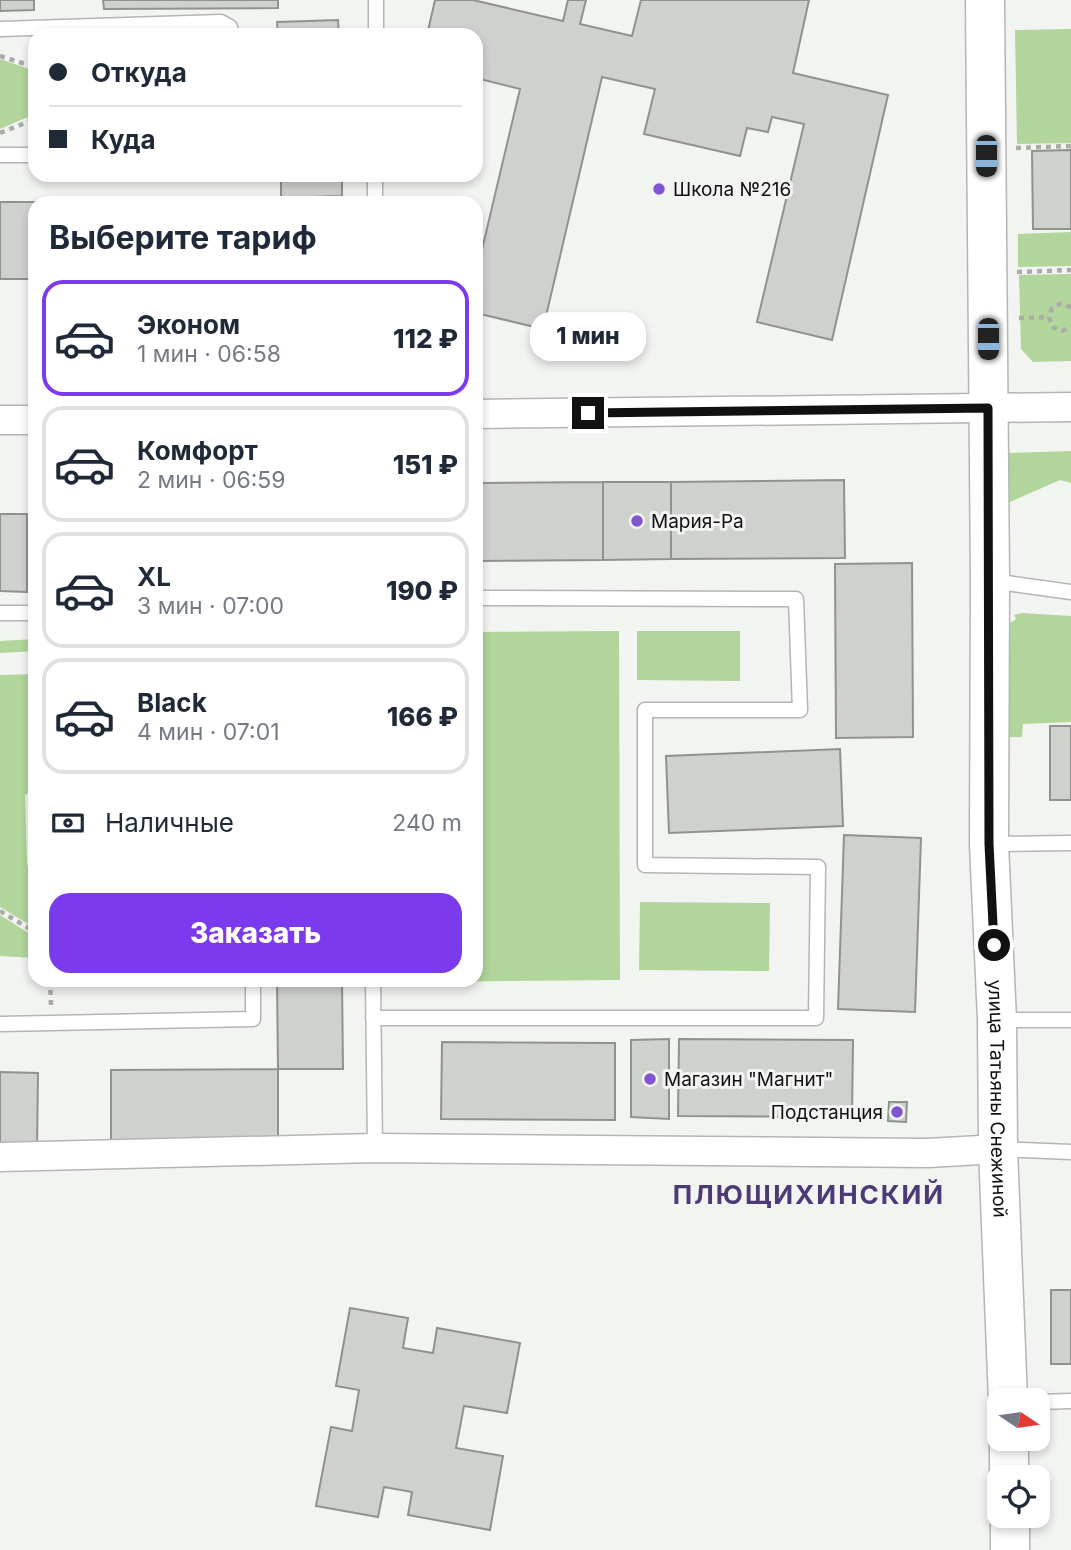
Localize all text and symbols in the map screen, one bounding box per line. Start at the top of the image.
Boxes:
text: Откуда [91,57,187,88]
text: Куда [91,124,156,155]
car [976,135,997,177]
place label: Школа №216 [673,178,791,201]
marker: Школа №216 [651,181,667,197]
text: Выберите тариф [49,218,317,257]
icon: car [53,307,116,370]
text: Эконом [137,309,240,340]
callout: 1 мин [530,312,646,360]
car [978,318,999,360]
text: 1 мин [556,322,620,350]
text: 112 ₽ [393,323,458,354]
text: 1 мин · 06:58 [137,340,281,368]
route end [572,397,604,429]
icon: car [53,433,116,496]
text: Комфорт [137,435,258,466]
text: 151 ₽ [393,449,458,480]
text: 2 мин · 06:59 [137,466,286,494]
place label: Мария-Ра [651,510,744,533]
marker: Мария-Ра [629,513,645,529]
icon: car [53,559,116,622]
text: XL [137,561,171,592]
text: 190 ₽ [386,575,458,606]
text: 3 мин · 07:00 [137,592,284,620]
icon: car [53,685,116,748]
text: Black [137,687,207,718]
text: 166 ₽ [387,701,458,732]
text: 4 мин · 07:01 [137,718,280,746]
icon: cash [49,804,87,842]
text: Наличные [105,807,234,838]
text: 240 m [392,809,462,837]
button: Заказать [49,893,462,973]
route start [978,929,1010,961]
street label: улица Татьяны Снежиной [984,979,1012,1218]
place label: Магазин "Магнит" [664,1068,833,1091]
marker: Магазин "Магнит" [642,1071,658,1087]
place label: Подстанция [771,1101,883,1124]
marker: Подстанция [889,1104,905,1120]
district label: ПЛЮЩИХИНСКИЙ [673,1179,945,1210]
north arrow [987,1388,1050,1451]
map controls [987,1388,1050,1528]
button: locate [987,1465,1050,1528]

